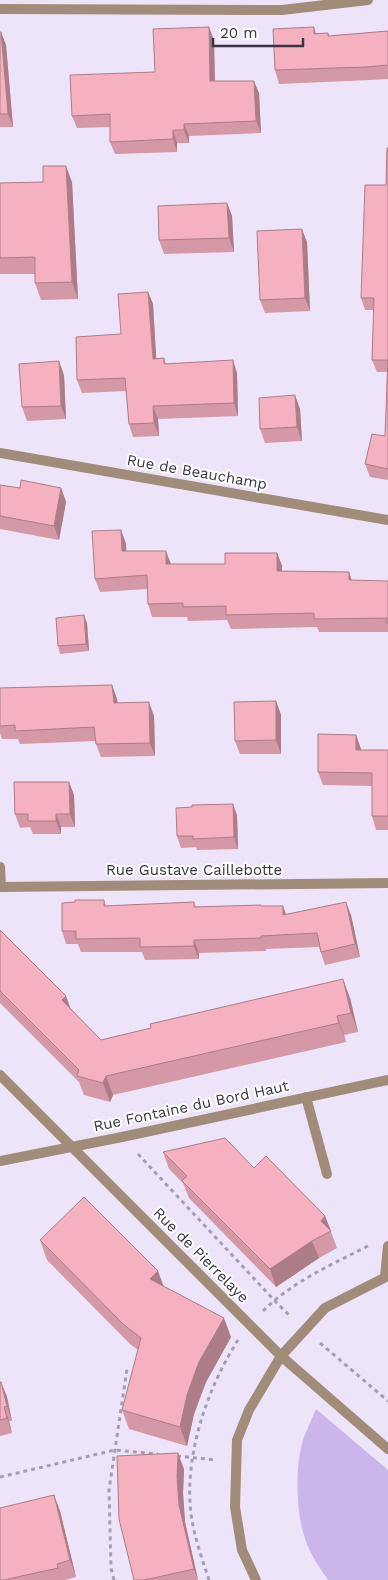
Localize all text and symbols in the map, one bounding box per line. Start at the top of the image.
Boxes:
scale bar [213,15,303,47]
text: 20 m [220,24,258,42]
street label: Rue de Beauchamp [125,451,269,493]
street label: Rue Gustave Caillebotte [106,861,282,879]
street label: Rue Fontaine du Bord Haut [92,1076,291,1136]
street label: Rue de Pierrelaye [150,1204,252,1306]

